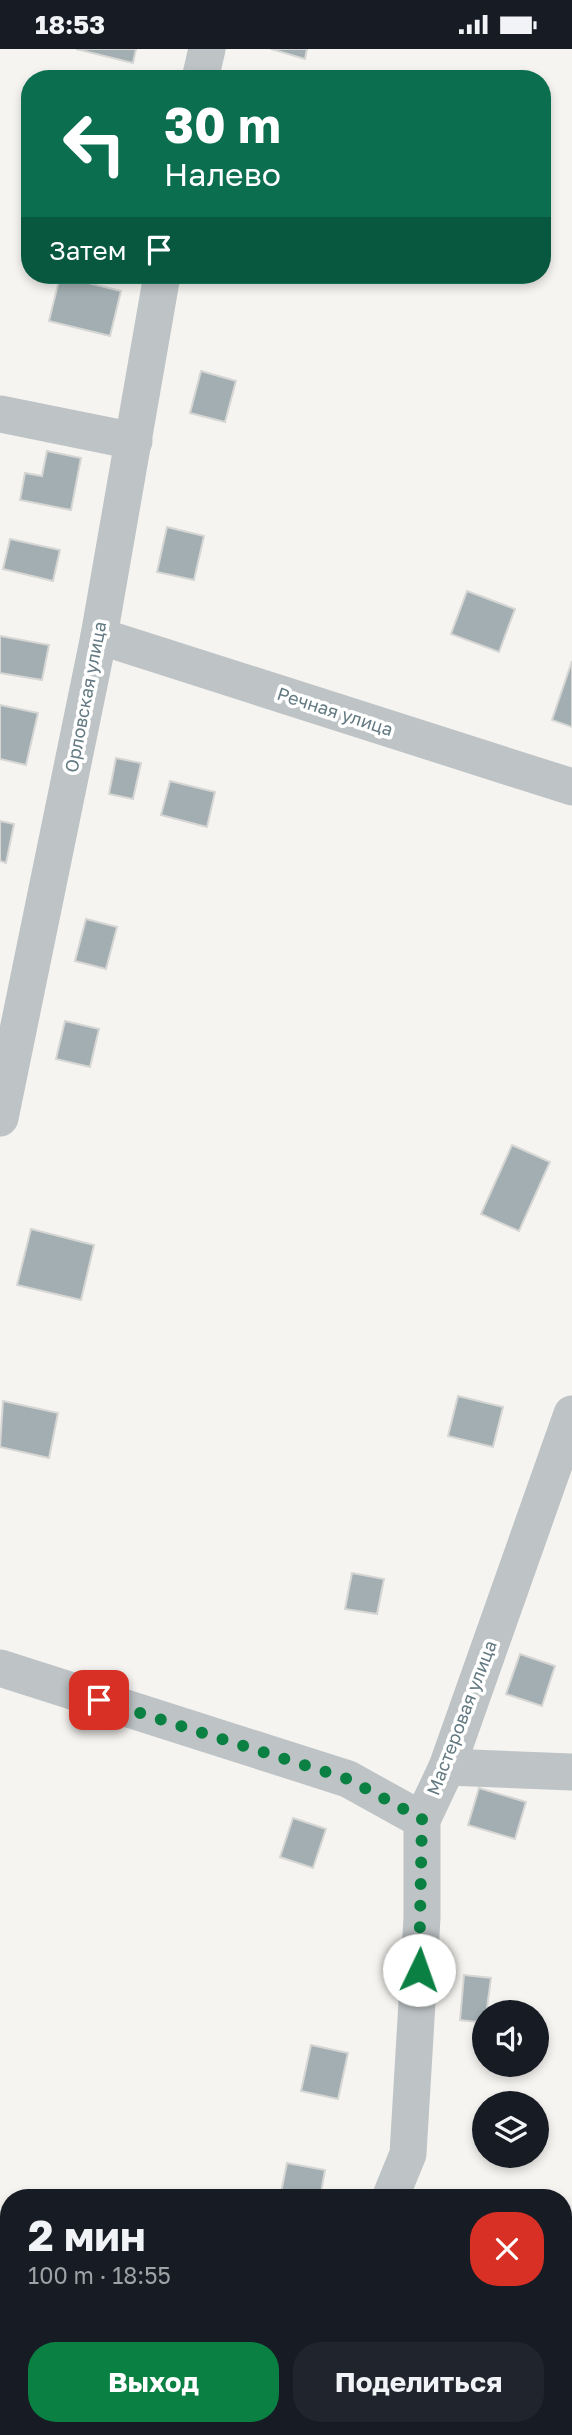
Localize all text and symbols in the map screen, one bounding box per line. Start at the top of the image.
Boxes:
text: 18:53 [35,9,105,40]
text: 30 m [164,95,281,154]
icon: left [49,98,140,189]
text: Налево [164,155,281,193]
icon: arrive [140,231,178,269]
text: Затем [49,235,126,266]
street label: Орловская улица [60,619,110,774]
street label: Речная улица [275,682,396,740]
street label: Мастеровая улица [421,1637,501,1798]
pin [69,1670,129,1730]
icon: arrive [80,1681,118,1719]
position arrow [382,1933,456,2007]
map controls [472,2000,549,2168]
button: sound [472,2000,549,2077]
button: layers [472,2091,549,2168]
text: 2 мин [28,2210,146,2260]
button: close [470,2212,544,2286]
text: 100 m · 18:55 [28,2261,171,2289]
button: Выход [28,2342,279,2422]
button: Поделиться [293,2342,544,2422]

